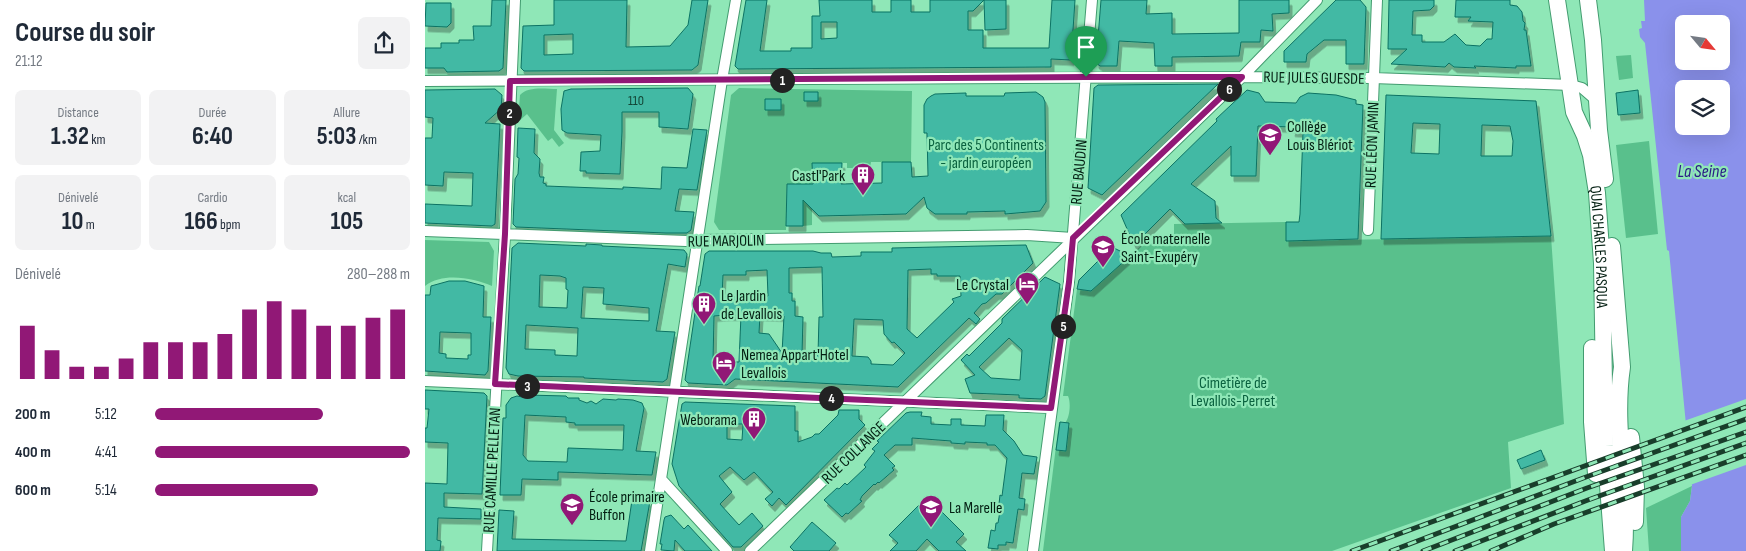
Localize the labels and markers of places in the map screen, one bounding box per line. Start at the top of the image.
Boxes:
pin [1065,26,1107,77]
pin: 1 [769,68,795,92]
pin: 6 [1217,76,1241,102]
pin: 2 [497,100,521,126]
place label: Collège Louis Blériot [1287,118,1353,155]
school or university icon: Collège Louis Blériot [1257,122,1283,156]
building icon: Castl'Park [850,162,876,196]
place label: Castl'Park [792,167,845,186]
place label: École maternelle Saint-Exupéry [1121,230,1210,267]
school or university icon: École maternelle Saint-Exupéry [1090,234,1116,268]
hotel icon: Le Crystal [1014,271,1040,305]
place label: Le Crystal [956,276,1009,295]
place label: Le Jardin de Levallois [721,287,782,324]
building icon: Le Jardin de Levallois [691,291,717,325]
pin: 5 [1051,314,1075,338]
place label: Nemea Appart'Hotel Levallois [741,346,849,383]
hotel icon: Nemea Appart'Hotel Levallois [711,350,737,384]
pin: 3 [515,374,539,398]
pin: 4 [819,386,843,410]
building icon: Weborama [741,406,767,440]
place label: Weborama [680,411,737,430]
place label: École primaire Buffon [589,488,665,525]
school or university icon: École primaire Buffon [559,492,585,526]
school or university icon: La Marelle [918,494,944,528]
place label: La Marelle [949,499,1002,518]

